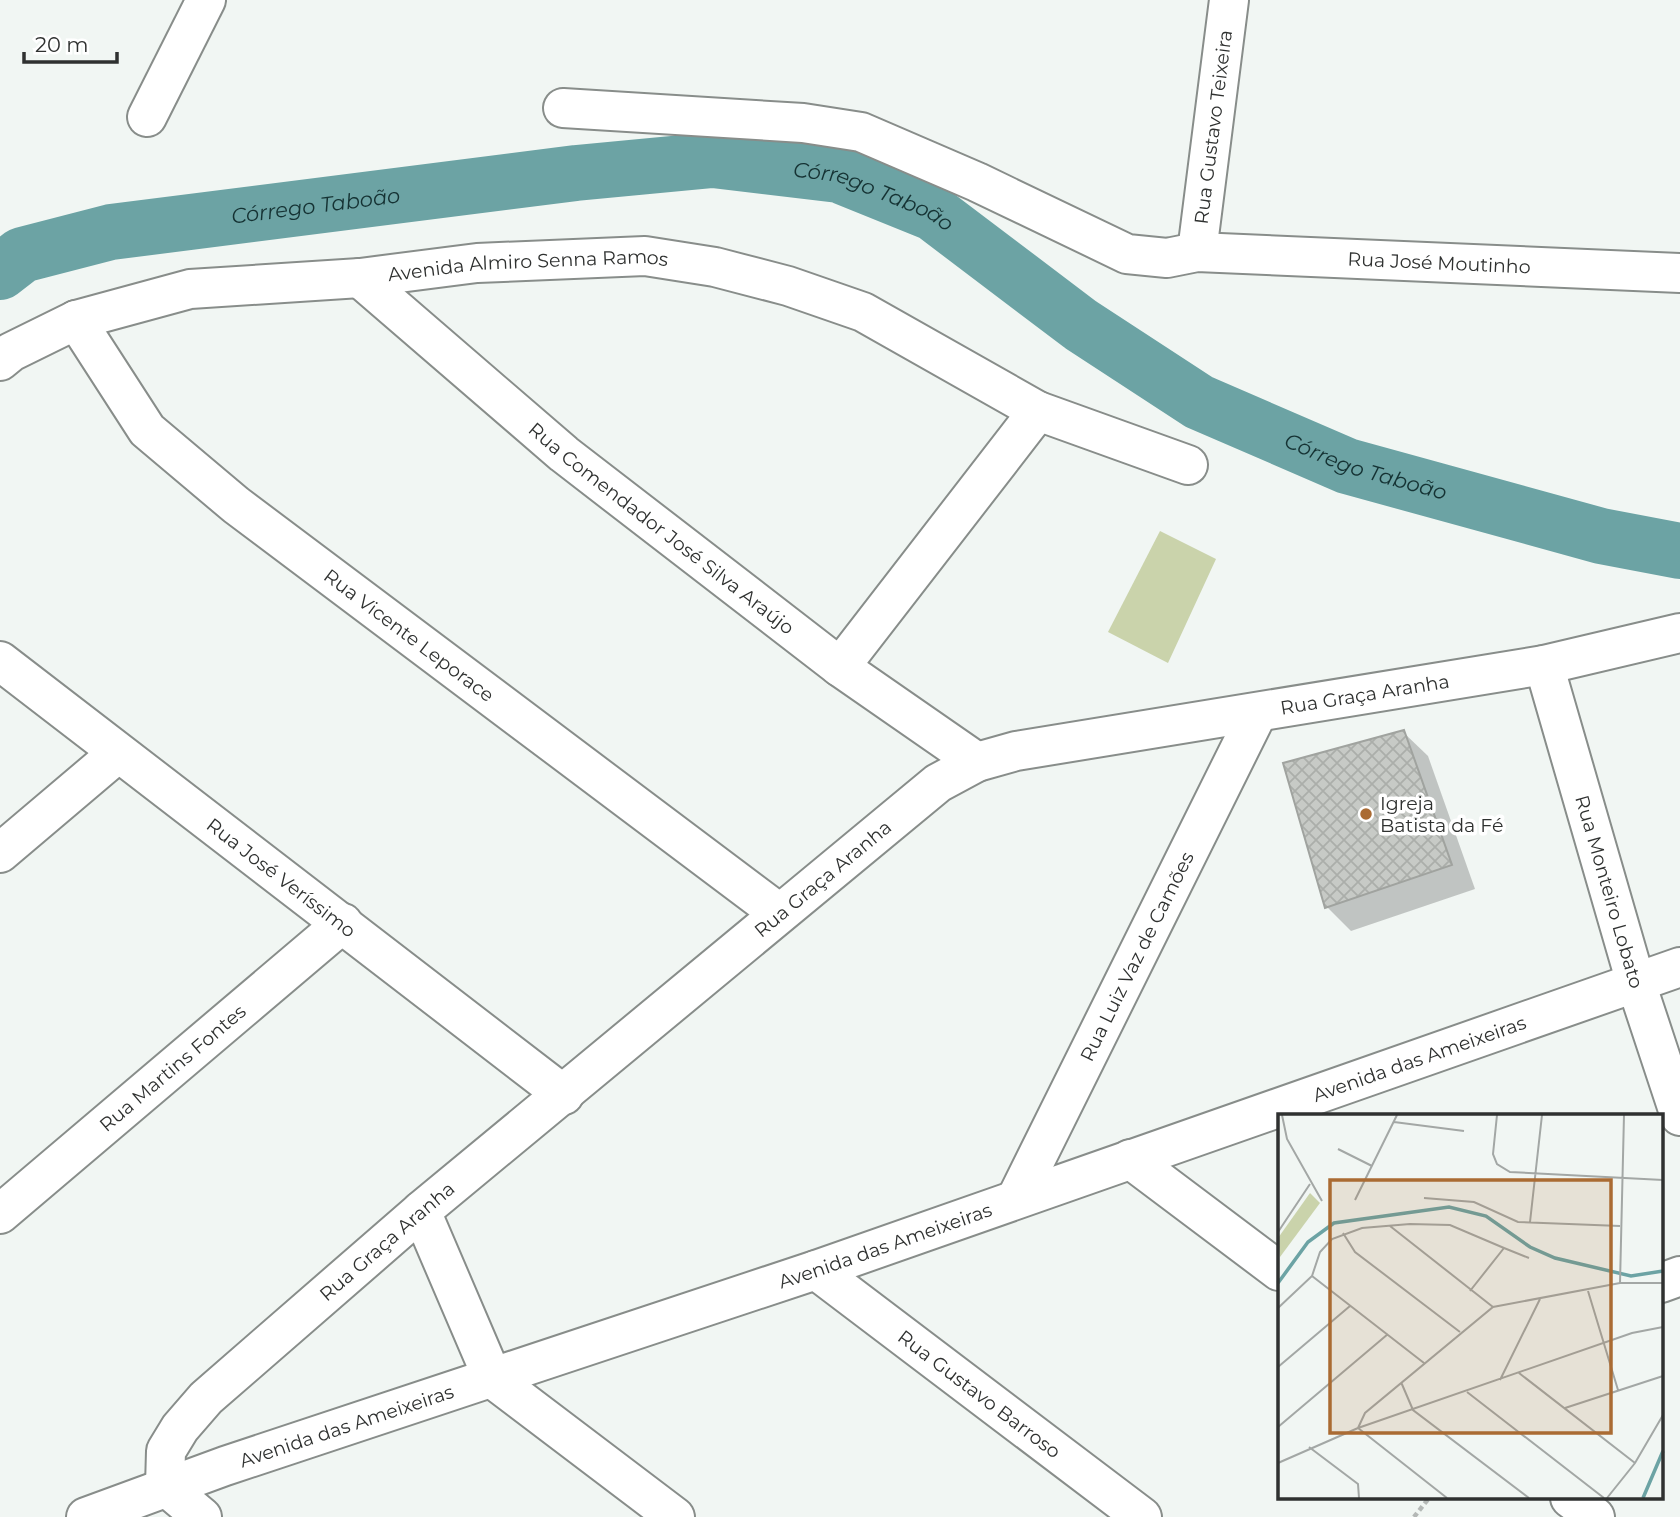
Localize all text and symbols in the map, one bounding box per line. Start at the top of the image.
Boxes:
scale bar [24,21,117,65]
street label: Rua Gustavo Teixeira [1190,29,1237,226]
text: 20 m [35,32,89,57]
water label: Córrego Taboão [792,157,959,236]
water label: Córrego Taboão [230,182,401,229]
street label: Avenida Almiro Senna Ramos [387,245,670,286]
street label: Rua José Moutinho [1347,248,1531,278]
street label: Rua Comendador José Silva Araújo [524,418,799,639]
water label: Córrego Taboão [1281,427,1450,505]
street label: Rua Vicente Leporace [319,564,499,707]
street label: Rua Graça Aranha [1279,670,1451,720]
place label: Igreja Batista da Fé [1380,792,1503,837]
street label: Rua Monteiro Lobato [1570,792,1648,991]
marker: Igreja Batista da Fé [1358,806,1374,822]
street label: Rua José Veríssimo [202,813,360,943]
street label: Rua Graça Aranha [750,815,896,942]
street label: Rua Luiz Vaz de Camões [1075,848,1199,1065]
street label: Rua Martins Fontes [95,1000,250,1137]
street label: Avenida das Ameixeiras [1310,1011,1529,1107]
inset map [1278,1114,1662,1500]
street label: Rua Graça Aranha [315,1177,459,1306]
street label: Avenida das Ameixeiras [776,1198,995,1294]
street label: Rua Gustavo Barroso [893,1325,1065,1463]
street label: Avenida das Ameixeiras [237,1380,457,1472]

